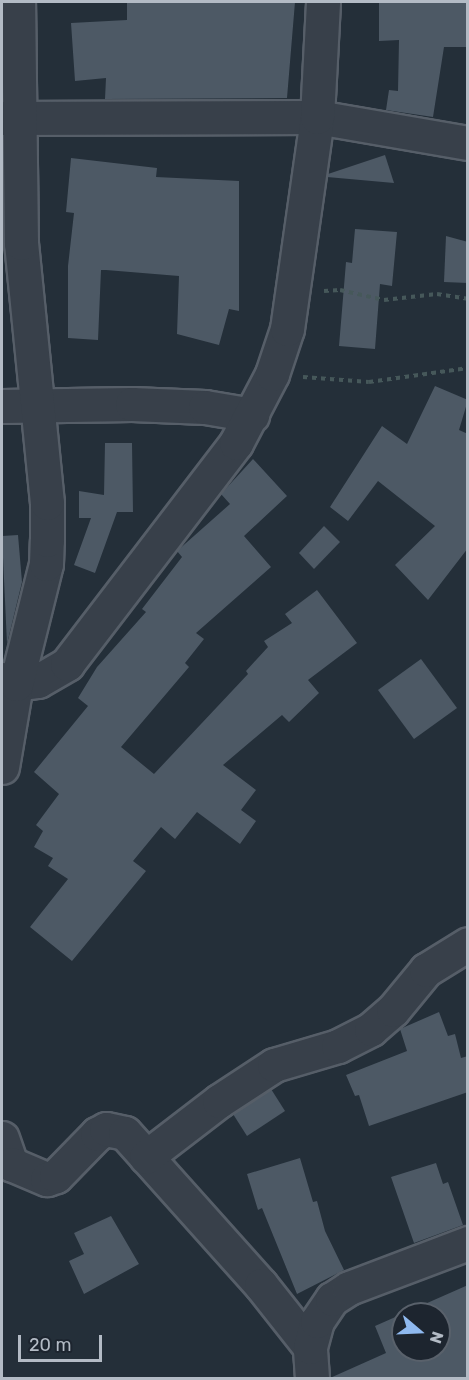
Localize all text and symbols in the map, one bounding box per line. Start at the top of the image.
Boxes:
north arrow [391,1302,451,1362]
scale bar [21,1323,105,1361]
text: N [426,1329,447,1346]
text: 20 m [29,1334,71,1356]

